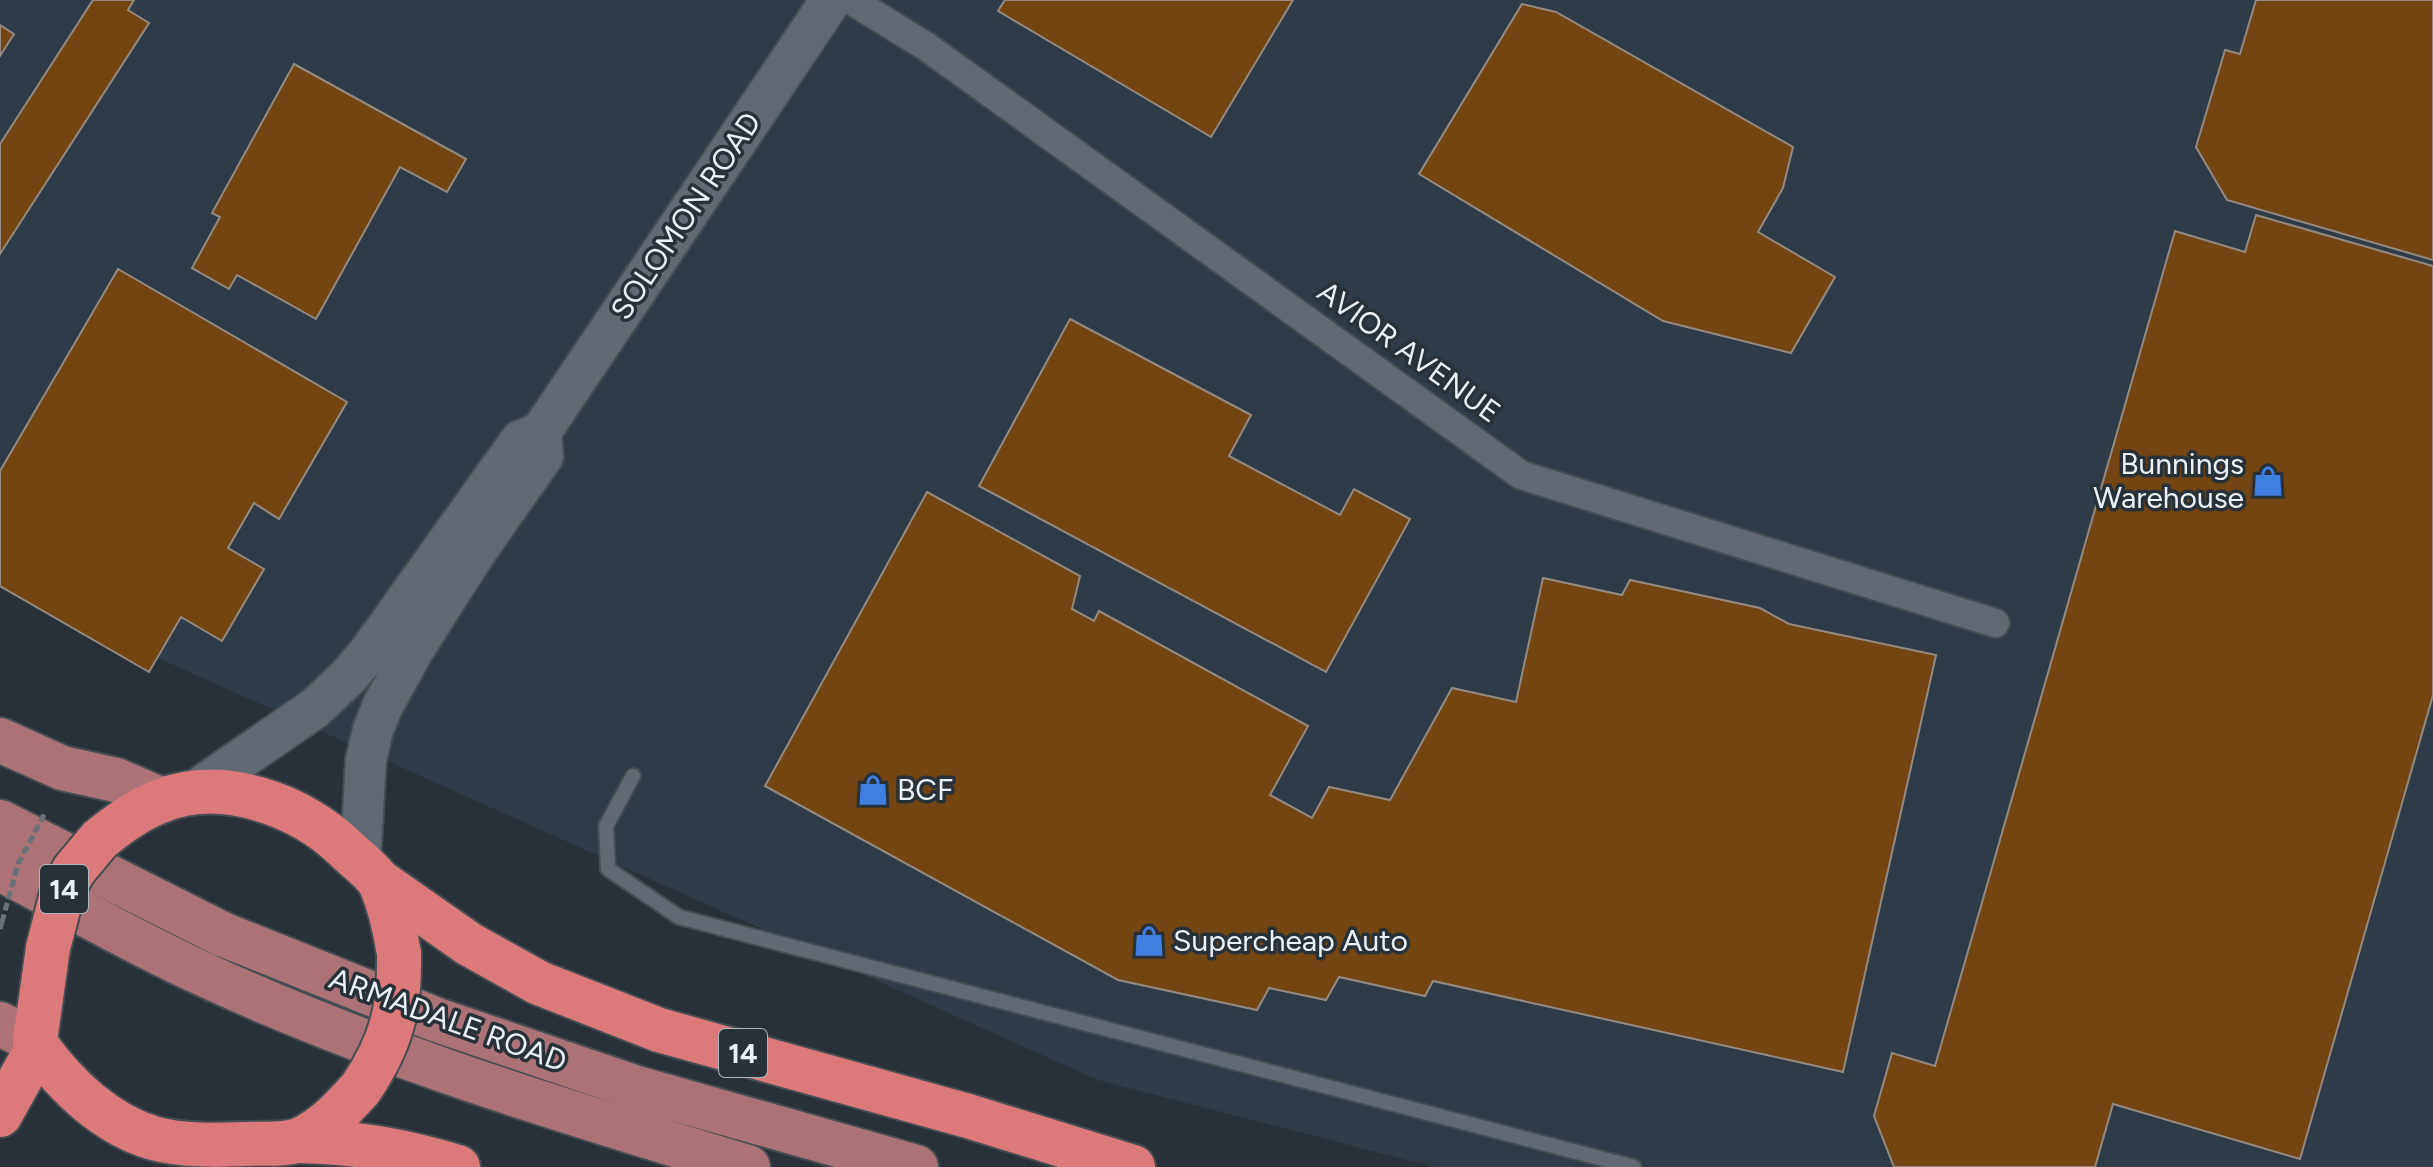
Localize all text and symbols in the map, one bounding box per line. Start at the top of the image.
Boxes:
street label: SOLOMON ROAD [602,105,769,327]
street label: AVIOR AVENUE [1311,273,1508,430]
place label: Bunnings Warehouse [2093,445,2244,516]
shop icon: Bunnings Warehouse [2251,464,2285,498]
place label: BCF [897,771,953,808]
shop icon: BCF [856,773,890,807]
road number: 14 [40,865,88,913]
place label: Supercheap Auto [1173,922,1408,959]
shop icon: Supercheap Auto [1132,924,1166,958]
street label: ARMADALE ROAD [325,959,572,1080]
road number: 14 [719,1029,767,1077]

